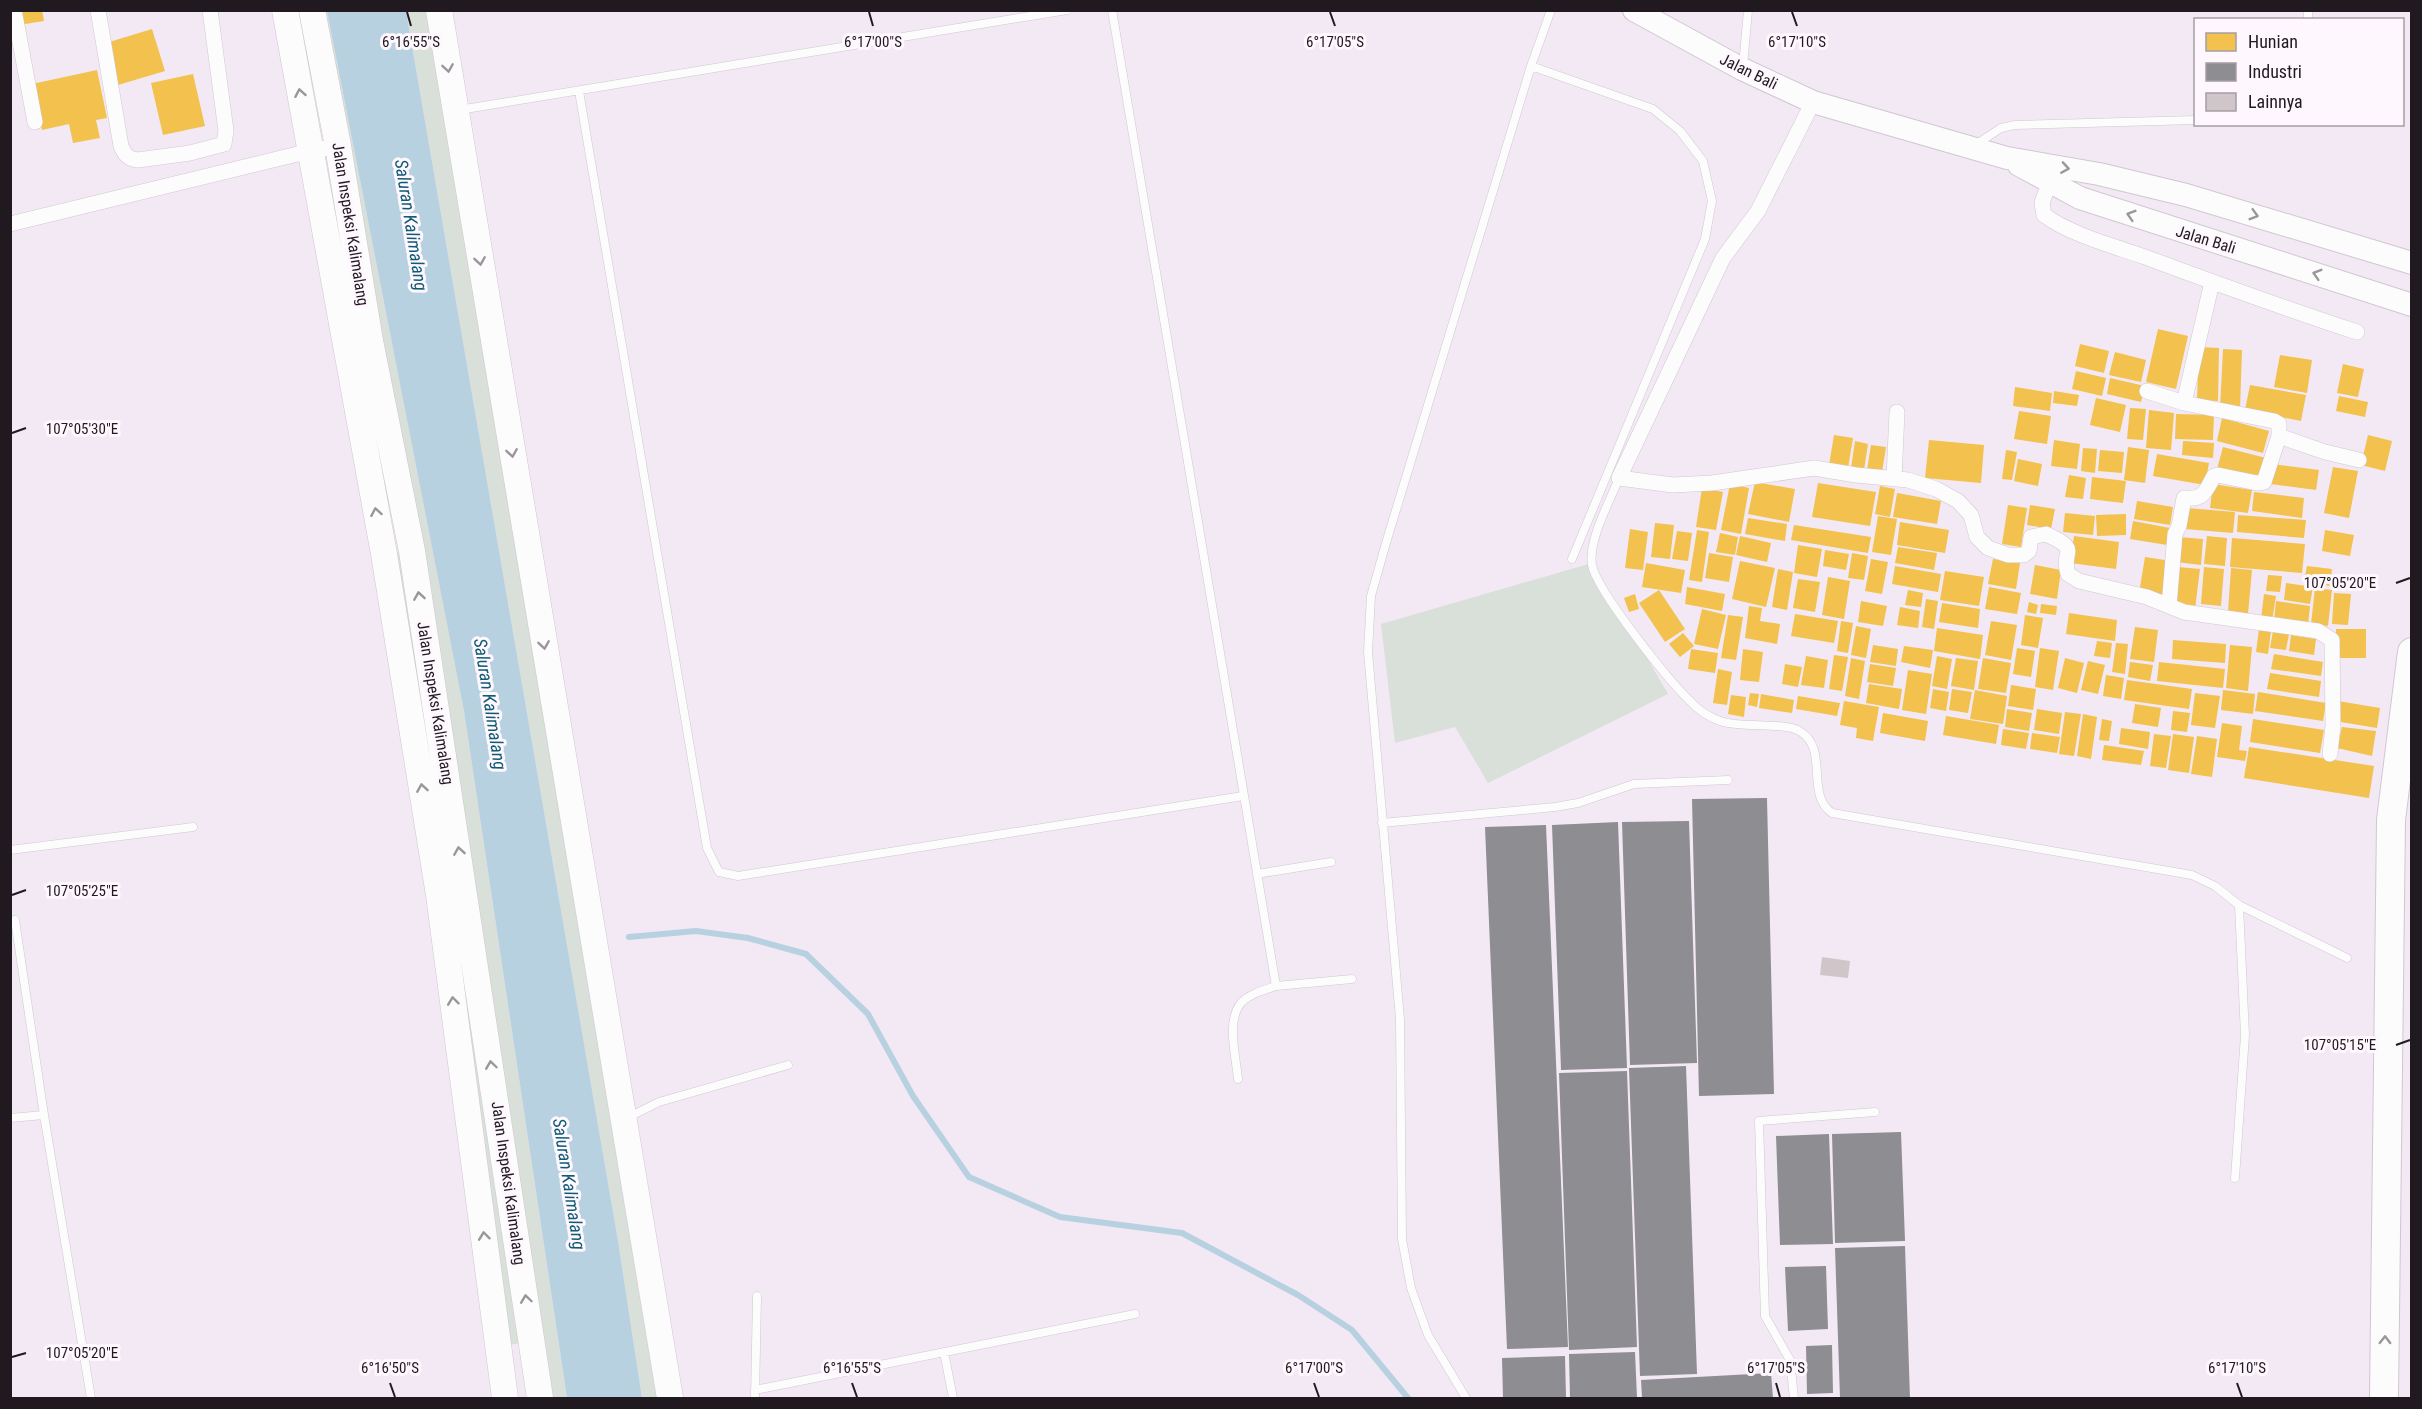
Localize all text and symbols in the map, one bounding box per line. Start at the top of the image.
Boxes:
legend [2194,18,2404,126]
text: Hunian [2248,31,2298,52]
text: 6°16'55"S [382,33,440,51]
text: 6°17'00"S [844,33,902,51]
text: 6°17'05"S [1306,33,1364,51]
text: 6°17'10"S [1768,33,1826,51]
street label: Jalan Bali [1717,49,1781,94]
text: Industri [2248,61,2302,82]
one-way arrow [441,63,454,73]
one-way arrow [294,89,307,99]
text: Lainnya [2248,91,2303,112]
street label: Jalan Inspeksi Kalimalang [328,141,373,307]
water label: Saluran Kalimalang [391,158,432,292]
one-way arrow [2060,161,2070,174]
one-way arrow [2248,208,2259,220]
one-way arrow [2126,210,2137,222]
street label: Jalan Bali [2173,221,2238,258]
one-way arrow [473,255,486,265]
one-way arrow [2312,269,2323,281]
text: 107°05'30"E [46,420,118,438]
one-way arrow [505,448,518,458]
one-way arrow [371,508,383,517]
text: 107°05'20"E [2304,574,2376,592]
one-way arrow [414,591,426,601]
street label: Jalan Inspeksi Kalimalang [413,620,458,786]
water label: Saluran Kalimalang [470,637,511,771]
one-way arrow [537,640,550,650]
one-way arrow [416,783,428,792]
one-way arrow [453,846,465,856]
text: 107°05'25"E [46,882,118,900]
one-way arrow [447,997,460,1006]
text: 107°05'15"E [2304,1036,2376,1054]
one-way arrow [485,1060,497,1069]
street label: Jalan Inspeksi Kalimalang [488,1100,529,1266]
water label: Saluran Kalimalang [549,1117,590,1251]
one-way arrow [478,1232,491,1241]
one-way arrow [520,1294,532,1304]
one-way arrow [2379,1336,2391,1345]
text: 107°05'20"E [46,1344,118,1362]
text: 6°16'50"S [361,1359,419,1377]
text: 6°16'55"S [823,1359,881,1377]
text: 6°17'00"S [1285,1359,1343,1377]
text: 6°17'05"S [1747,1359,1805,1377]
text: 6°17'10"S [2208,1359,2266,1377]

